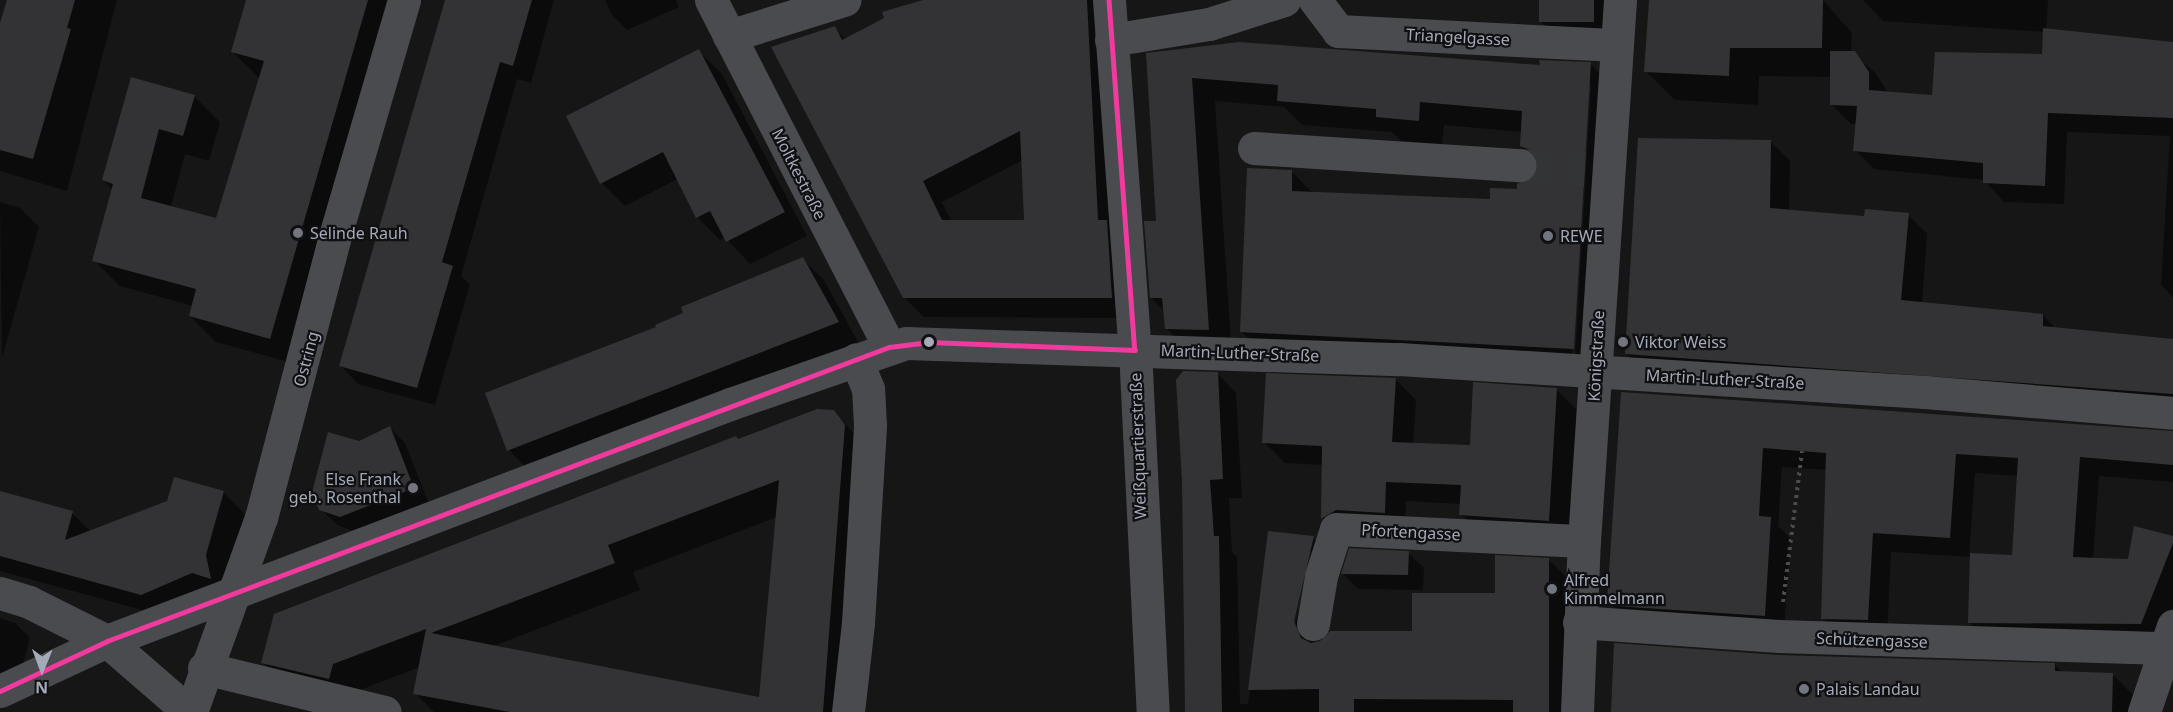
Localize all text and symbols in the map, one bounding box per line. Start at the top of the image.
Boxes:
street label: Triangelgasse [1406,25,1510,49]
street label: Moltkestraße [768,125,830,223]
place label: Selinde Rauh [310,223,408,243]
marker: Selinde Rauh [291,226,305,240]
place label: REWE [1560,226,1603,246]
marker: REWE [1541,229,1555,243]
street label: Königstraße [1584,310,1608,402]
street label: Ostring [289,329,323,389]
place label: Viktor Weiss [1635,332,1727,352]
marker: Viktor Weiss [1616,335,1630,349]
unlabelled marker [923,336,935,348]
street label: Martin-Luther-Straße [1160,341,1320,365]
street label: Martin-Luther-Straße [1645,365,1805,393]
street label: Weißquartierstraße [1126,372,1150,520]
place label: Else Frank geb. Rosenthal [289,469,401,507]
marker: Else Frank geb. Rosenthal [406,481,420,495]
street label: Pfortengasse [1361,520,1461,544]
place label: Alfred Kimmelmann [1564,570,1665,608]
marker: Alfred Kimmelmann [1545,582,1559,596]
street label: Schützengasse [1816,628,1928,652]
north arrow [12,640,72,700]
text: N [35,677,48,699]
place label: Palais Landau [1816,679,1920,699]
marker: Palais Landau [1797,682,1811,696]

